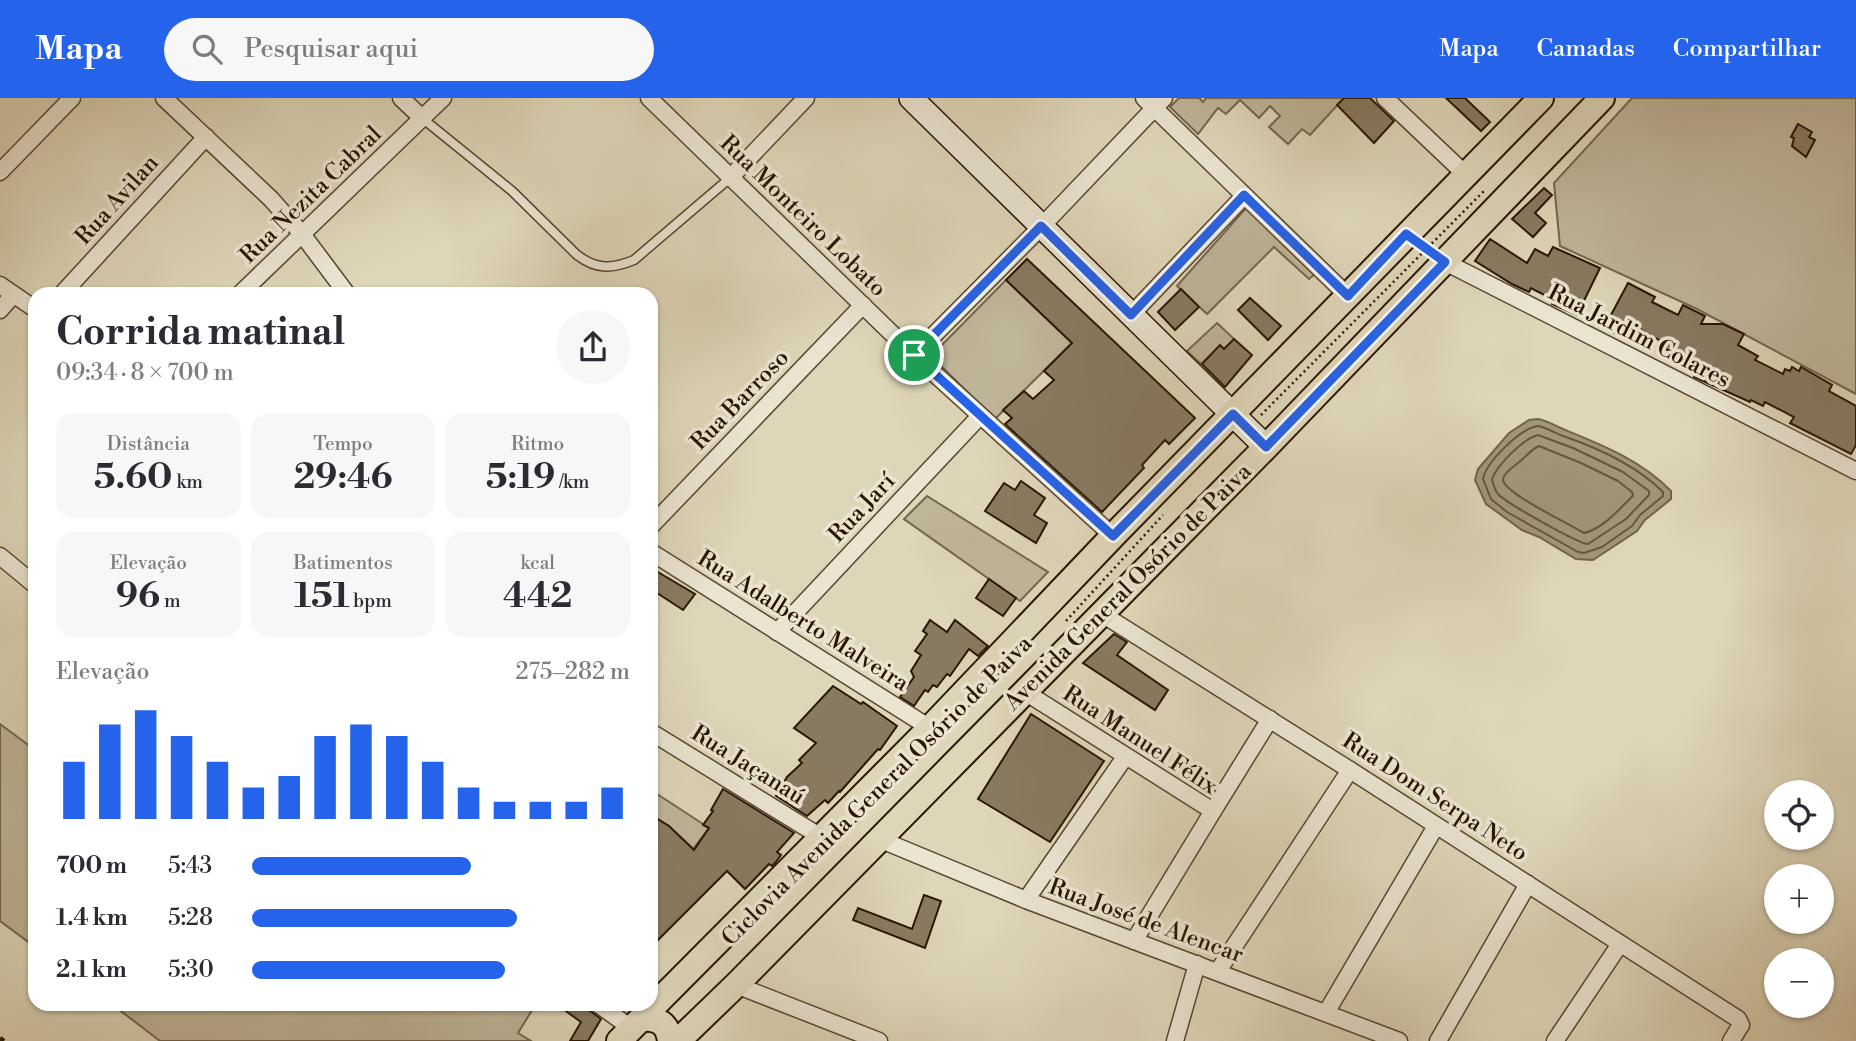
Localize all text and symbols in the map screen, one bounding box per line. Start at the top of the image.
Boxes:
search box [164,18,654,81]
text: Mapa [35,29,122,70]
icon: search [188,30,226,68]
text: Pesquisar aqui [244,33,418,65]
text: Mapa [1439,34,1499,64]
text: Camadas [1537,34,1635,64]
text: Compartilhar [1673,34,1821,64]
street label: Rua Nezita Cabral [234,120,388,270]
street label: Rua Monteiro Lobato [714,129,892,303]
street label: Rua Avilan [69,149,165,251]
street label: Rua Jardim Colares [1543,278,1735,394]
text: Corrida matinal [56,309,345,356]
button: share [556,310,630,384]
pin [884,325,944,385]
icon: arrive [895,336,933,374]
street label: Rua Barroso [685,344,795,456]
text: 09:34 · 8 × 700 m [56,359,234,387]
text: Distância [107,432,190,456]
text: Tempo [313,432,373,456]
text: Ritmo [511,432,564,456]
text: 5.60 [94,456,172,499]
text: 29:46 [293,456,393,499]
text: 5:19 [486,456,555,499]
street label: Avenida General Osório de Paiva [998,457,1258,717]
street label: Rua Jarí [823,466,902,549]
text: km [172,470,203,494]
text: /km [555,470,590,494]
street label: Rua Adalberto Malveira [692,545,914,698]
text: Elevação [110,551,187,575]
text: Batimentos [293,551,393,575]
text: kcal [520,551,555,575]
text: 96 [116,575,160,618]
text: 151 [294,575,349,618]
text: 442 [503,575,572,618]
text: m [160,589,181,613]
text: bpm [349,589,392,613]
street label: Ciclovia Avenida General Osório de Paiva [716,630,1038,952]
text: Elevação [56,658,149,686]
text: 275–282 m [516,658,630,686]
street label: Rua Manuel Félix [1057,680,1223,801]
street label: Rua Jaçanaú [686,719,810,811]
street label: Rua Dom Serpa Neto [1337,727,1533,867]
map controls [1764,780,1834,1018]
button: locate [1764,780,1834,850]
text: 700 m [56,852,127,880]
text: 5:43 [168,852,212,880]
button: + [1764,864,1834,934]
street label: Rua José de Alencar [1045,873,1247,969]
text: 1.4 km [56,904,128,932]
text: 5:28 [168,904,213,932]
button: − [1764,948,1834,1018]
text: 2.1 km [56,956,127,984]
text: 5:30 [168,956,214,984]

